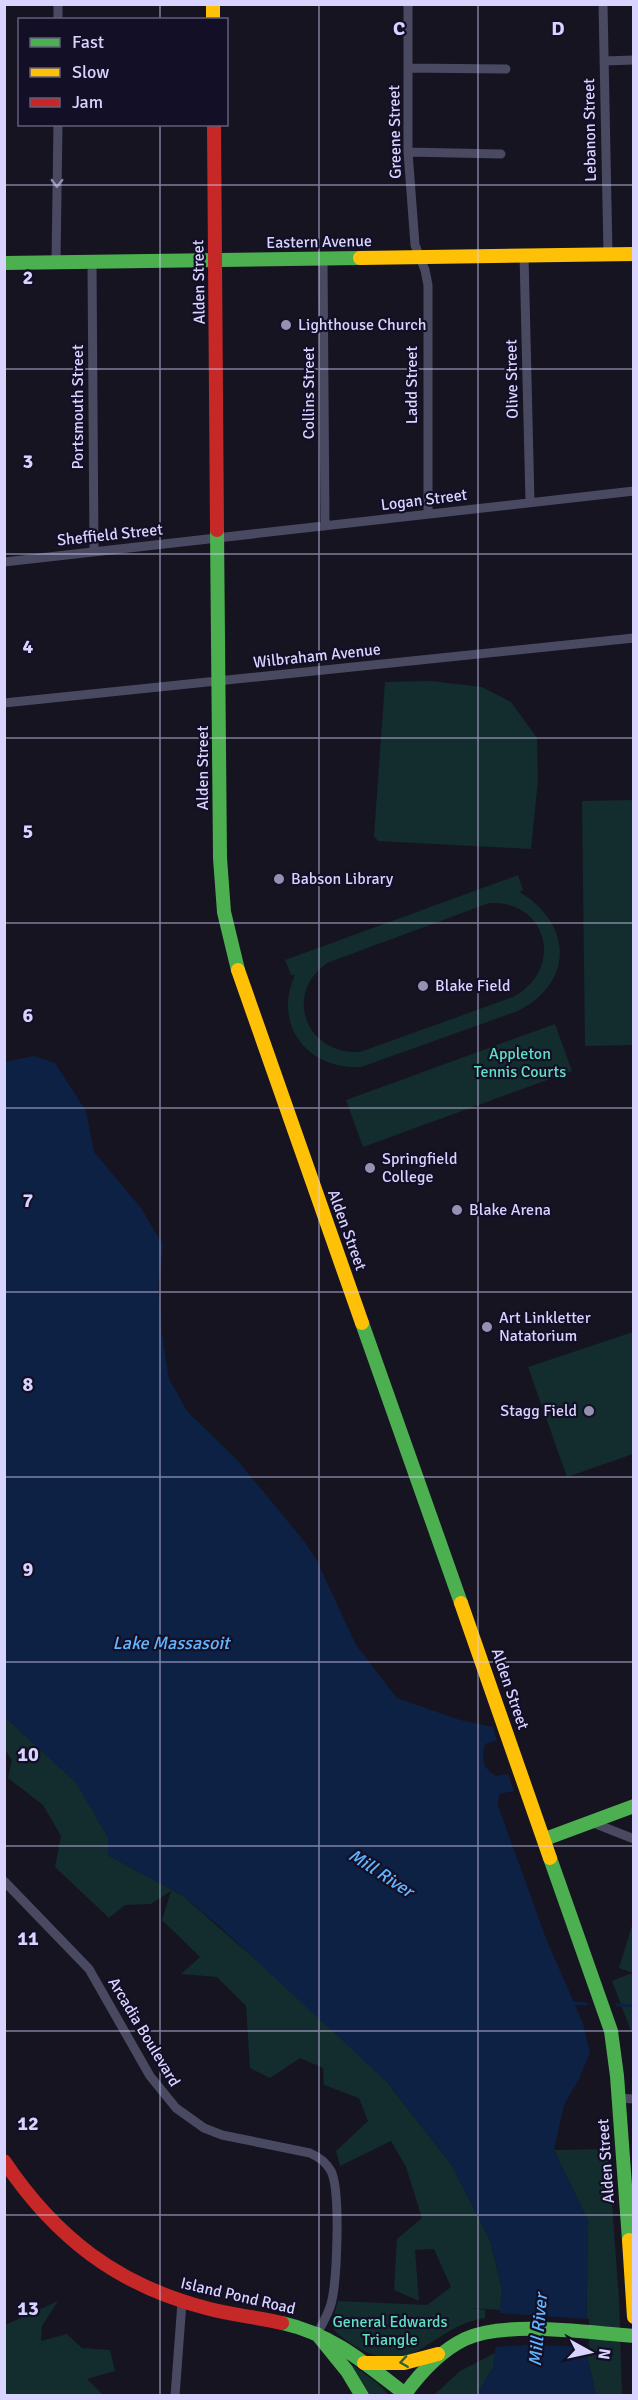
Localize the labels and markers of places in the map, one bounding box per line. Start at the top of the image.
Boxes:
place label: Lighthouse Church [298,315,426,335]
marker: Lighthouse Church [279,318,293,332]
place label: Babson Library [291,869,394,889]
marker: Babson Library [272,872,286,886]
place label: Blake Field [435,976,511,996]
marker: Blake Field [416,979,430,993]
place label: Springfield College [382,1149,457,1187]
marker: Springfield College [363,1161,377,1175]
place label: Blake Arena [469,1200,551,1220]
marker: Blake Arena [450,1203,464,1217]
place label: Art Linkletter Natatorium [499,1308,591,1346]
marker: Art Linkletter Natatorium [480,1320,494,1334]
place label: Stagg Field [500,1401,577,1421]
marker: Stagg Field [582,1404,596,1418]

